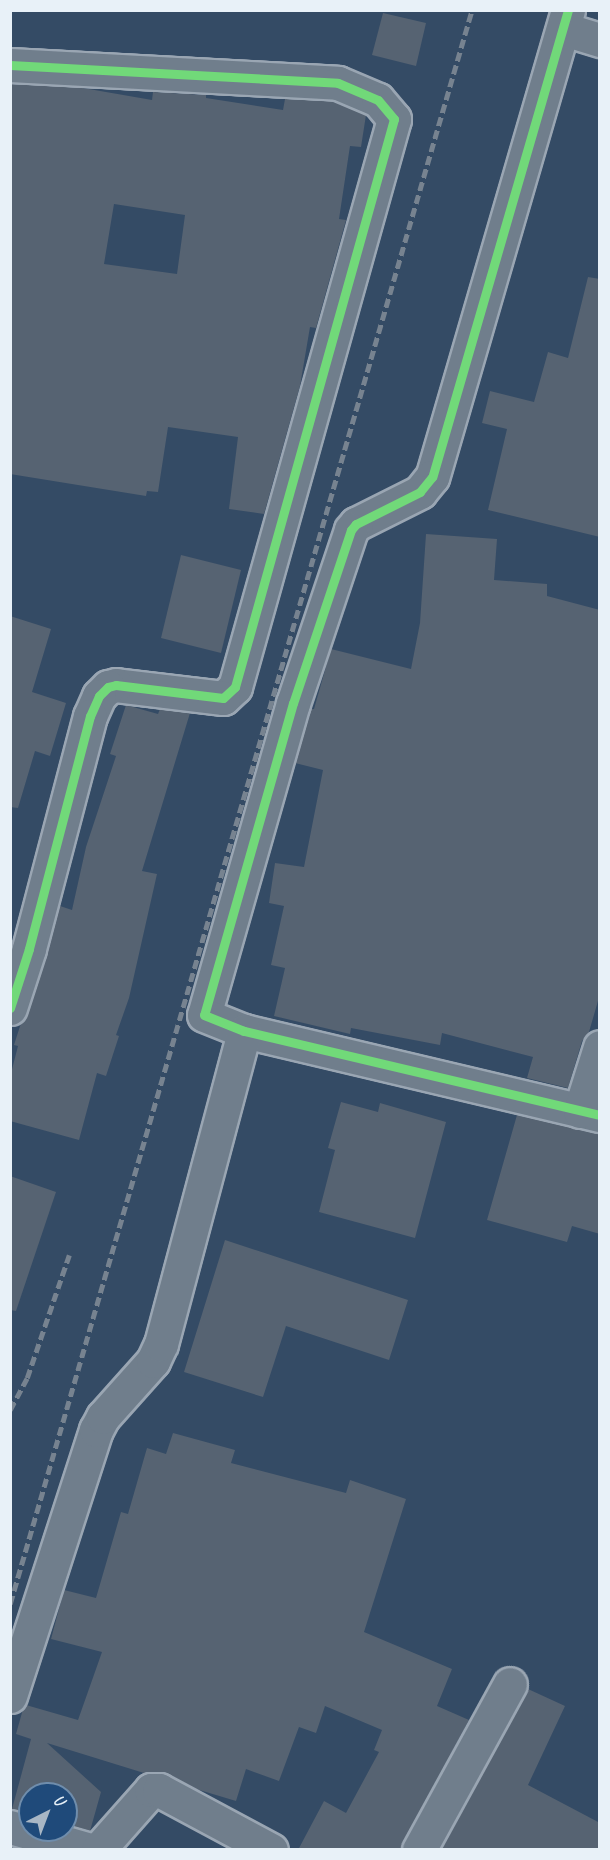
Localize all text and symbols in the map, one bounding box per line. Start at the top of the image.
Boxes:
north arrow [18,1782,78,1842]
text: U [49,1790,68,1810]

